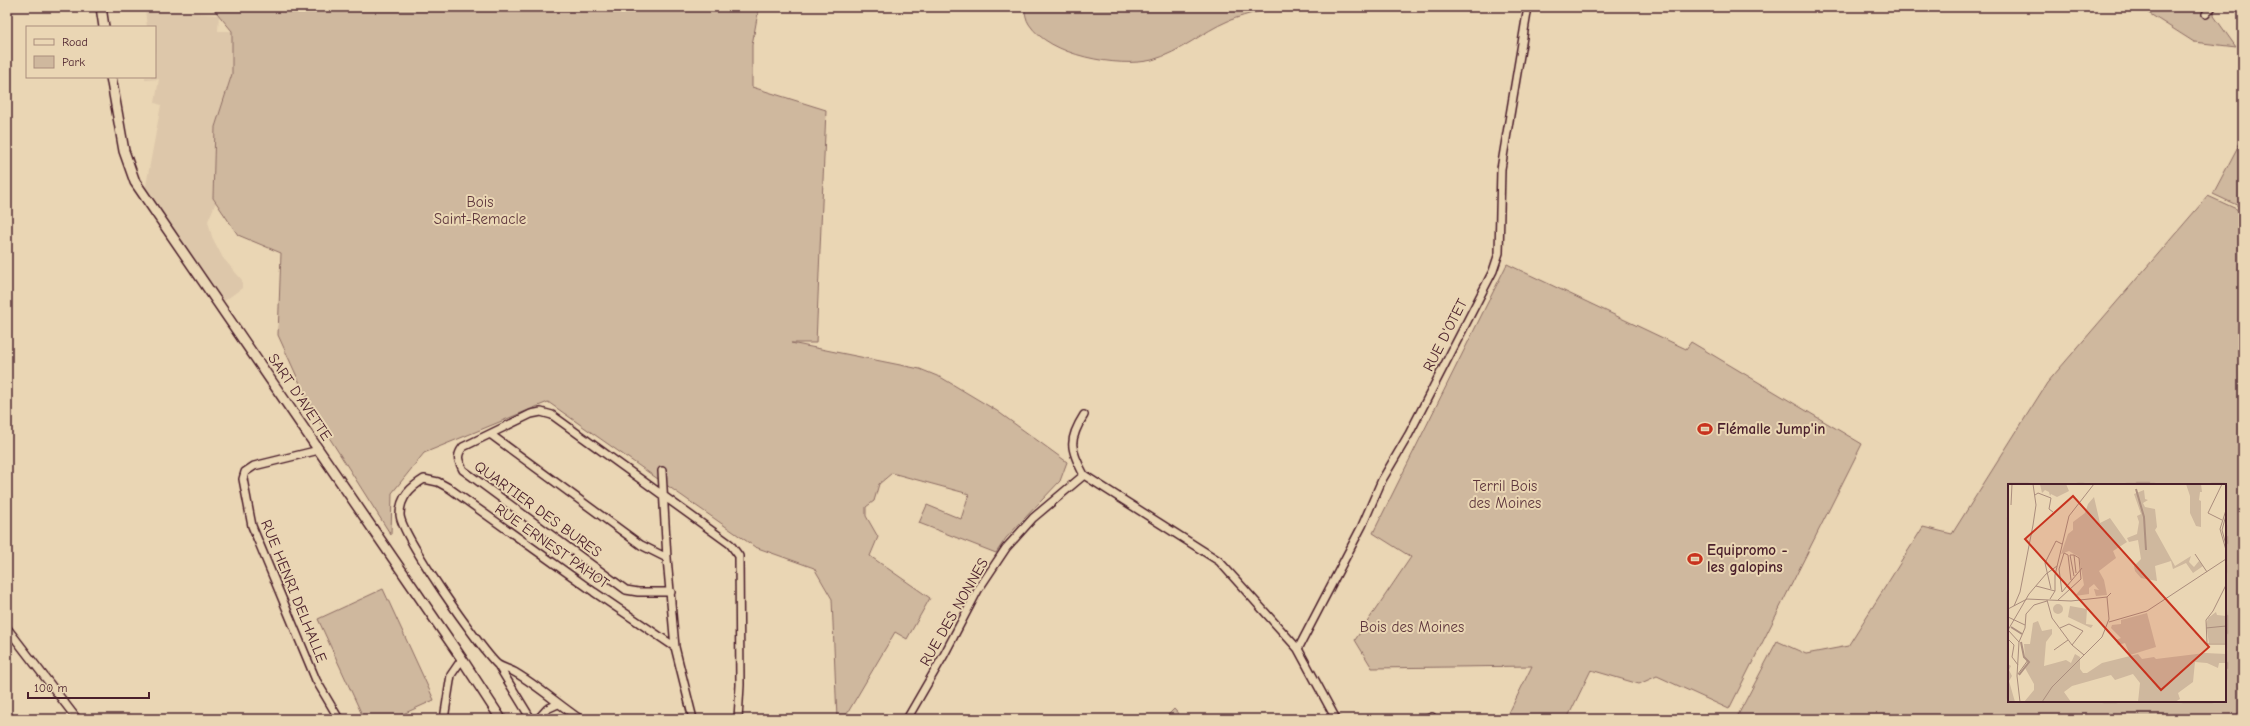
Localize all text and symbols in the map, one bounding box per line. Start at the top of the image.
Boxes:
legend [26,26,156,78]
text: Road [62,35,88,49]
text: Park [62,55,85,69]
park label: Bois Saint-Remacle [434,193,527,228]
street label: RUE D'OTET [1419,295,1471,374]
street label: SART D'AVETTE [264,350,336,444]
sports icon: Flémalle Jump'in [1696,420,1714,438]
place label: Flémalle Jump'in [1717,420,1825,438]
street label: QUARTIER DES BURES [471,457,605,561]
park label: Terril Bois des Moines [1469,477,1541,512]
inset map [2008,484,2226,702]
street label: RUE ERNEST PAHOT [491,500,613,592]
street label: RUE HENRI DELHALLE [257,517,331,665]
place label: Equipromo - les galopins [1707,541,1788,576]
sports icon: Equipromo - les galopins [1686,550,1704,568]
street label: RUE DES NONNES [916,555,992,669]
park label: Bois des Moines [1360,618,1464,636]
scale bar [28,674,149,700]
text: 100 m [34,681,67,695]

